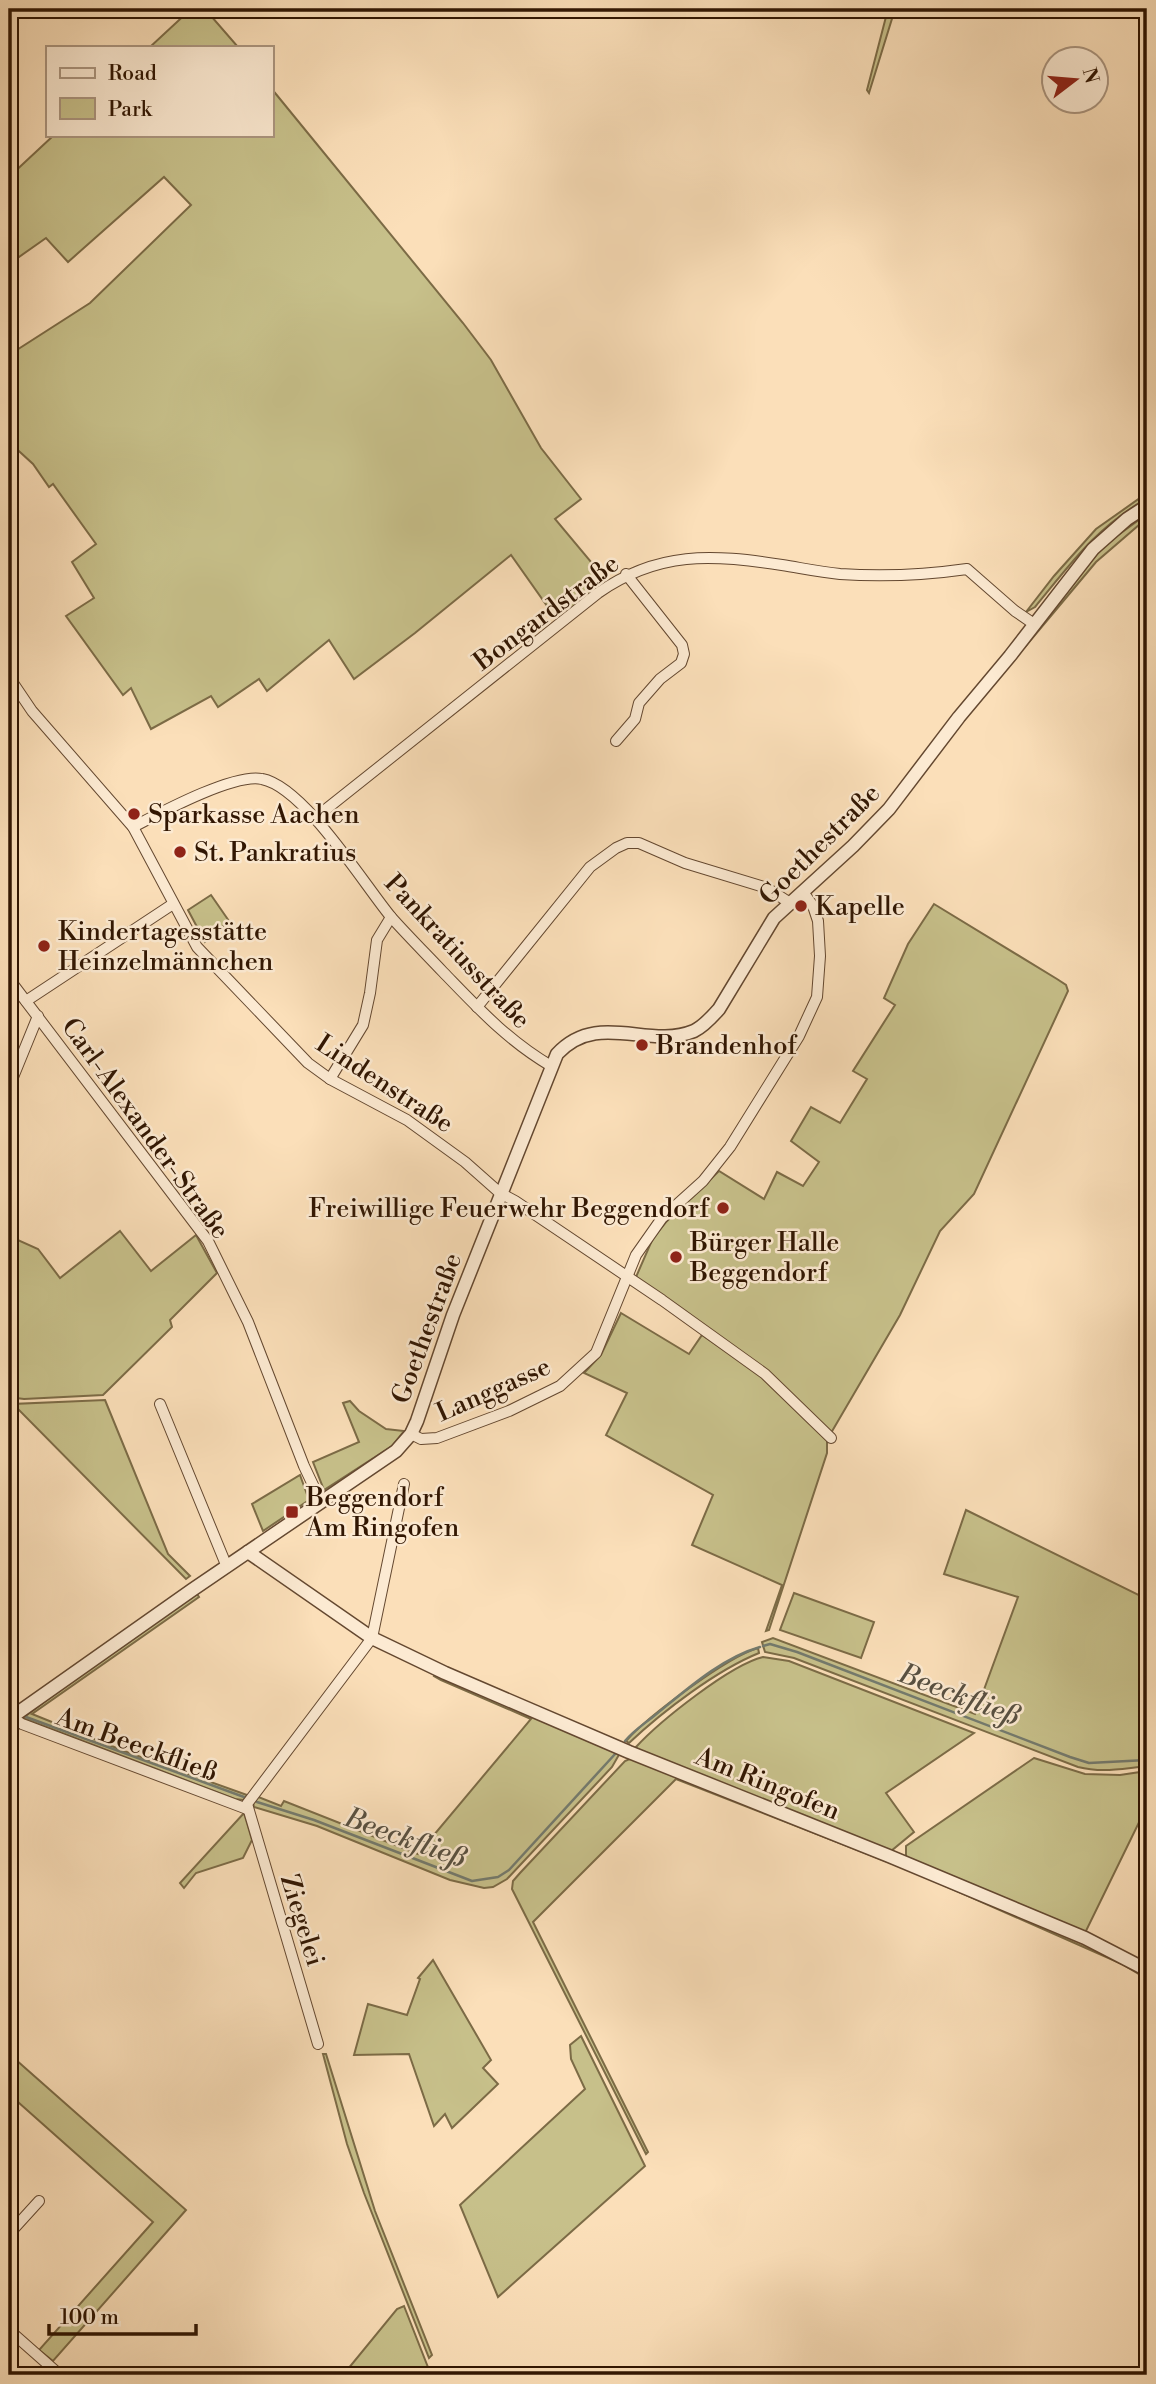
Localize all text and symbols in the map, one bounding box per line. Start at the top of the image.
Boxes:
legend [46,46,273,136]
north arrow [1040,46,1110,116]
text: Road [108,61,157,87]
text: N [1077,65,1104,86]
text: Park [108,97,153,123]
street label: Bongardstraße [467,548,626,678]
street label: Goethestraße [753,778,887,912]
place label: Sparkasse Aachen [148,799,359,831]
marker: Sparkasse Aachen [126,806,142,822]
place label: St. Pankratius [194,837,356,869]
marker: St. Pankratius [172,844,188,860]
street label: Pankratiusstraße [377,868,537,1036]
place label: Kapelle [815,891,905,923]
marker: Kapelle [793,898,809,914]
place label: Kindertagesstätte Heinzelmännchen [58,916,273,978]
marker: Kindertagesstätte Heinzelmännchen [36,938,52,954]
street label: Carl-Alexander-Straße [54,1012,236,1245]
street label: Lindenstraße [310,1028,459,1140]
place label: Brandenhof [655,1030,798,1062]
marker: Brandenhof [634,1037,650,1053]
place label: Freiwillige Feuerwehr Beggendorf [308,1193,711,1225]
marker: Freiwillige Feuerwehr Beggendorf [715,1200,731,1216]
place label: Bürger Halle Beggendorf [689,1227,840,1289]
street label: Goethestraße [385,1249,469,1408]
marker: Bürger Halle Beggendorf [668,1249,684,1265]
street label: Langgasse [431,1351,556,1429]
place label: Beggendorf Am Ringofen [305,1482,459,1544]
marker: Beggendorf Am Ringofen [284,1504,300,1520]
water label: Beeckfließ [893,1656,1025,1735]
street label: Am Beeckfließ [51,1701,222,1789]
street label: Am Ringofen [690,1740,845,1827]
water label: Beeckfließ [339,1800,472,1877]
street label: Ziegelei [273,1871,331,1970]
scale bar [49,2293,196,2337]
text: 100 m [60,2305,119,2331]

